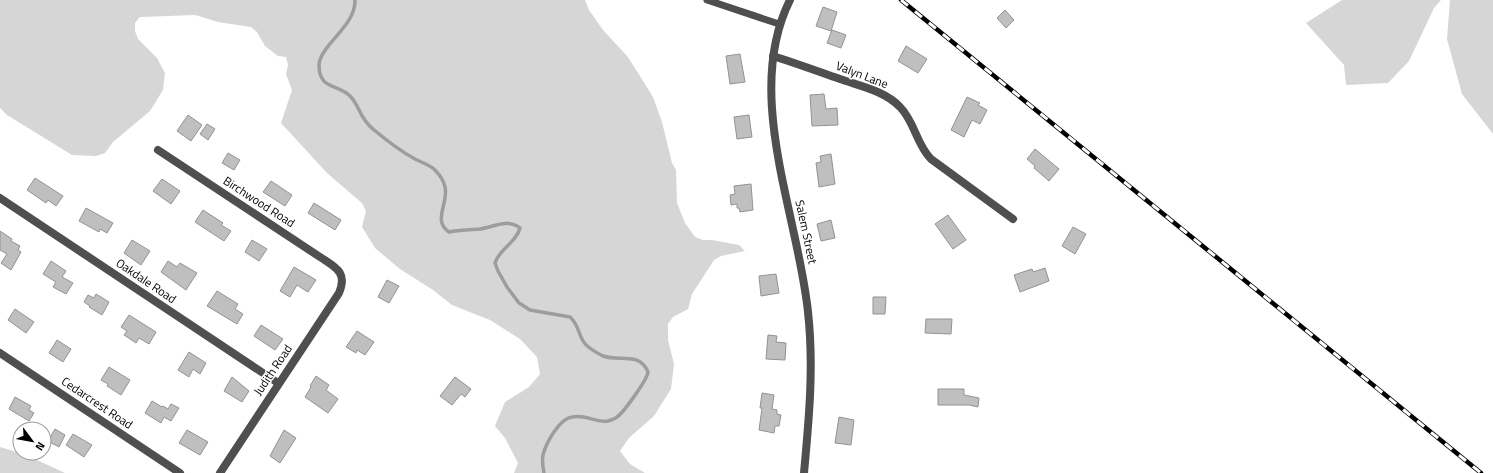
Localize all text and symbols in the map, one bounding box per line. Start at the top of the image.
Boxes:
street label: Valyn Lane [833,56,891,93]
street label: Birchwood Road [220,171,299,232]
street label: Salem Street [790,198,823,266]
street label: Oakdale Road [112,253,180,308]
street label: Judith Road [248,340,297,399]
street label: Cedarcrest Road [58,372,137,434]
north arrow [12,421,52,461]
text: N [32,439,49,454]

